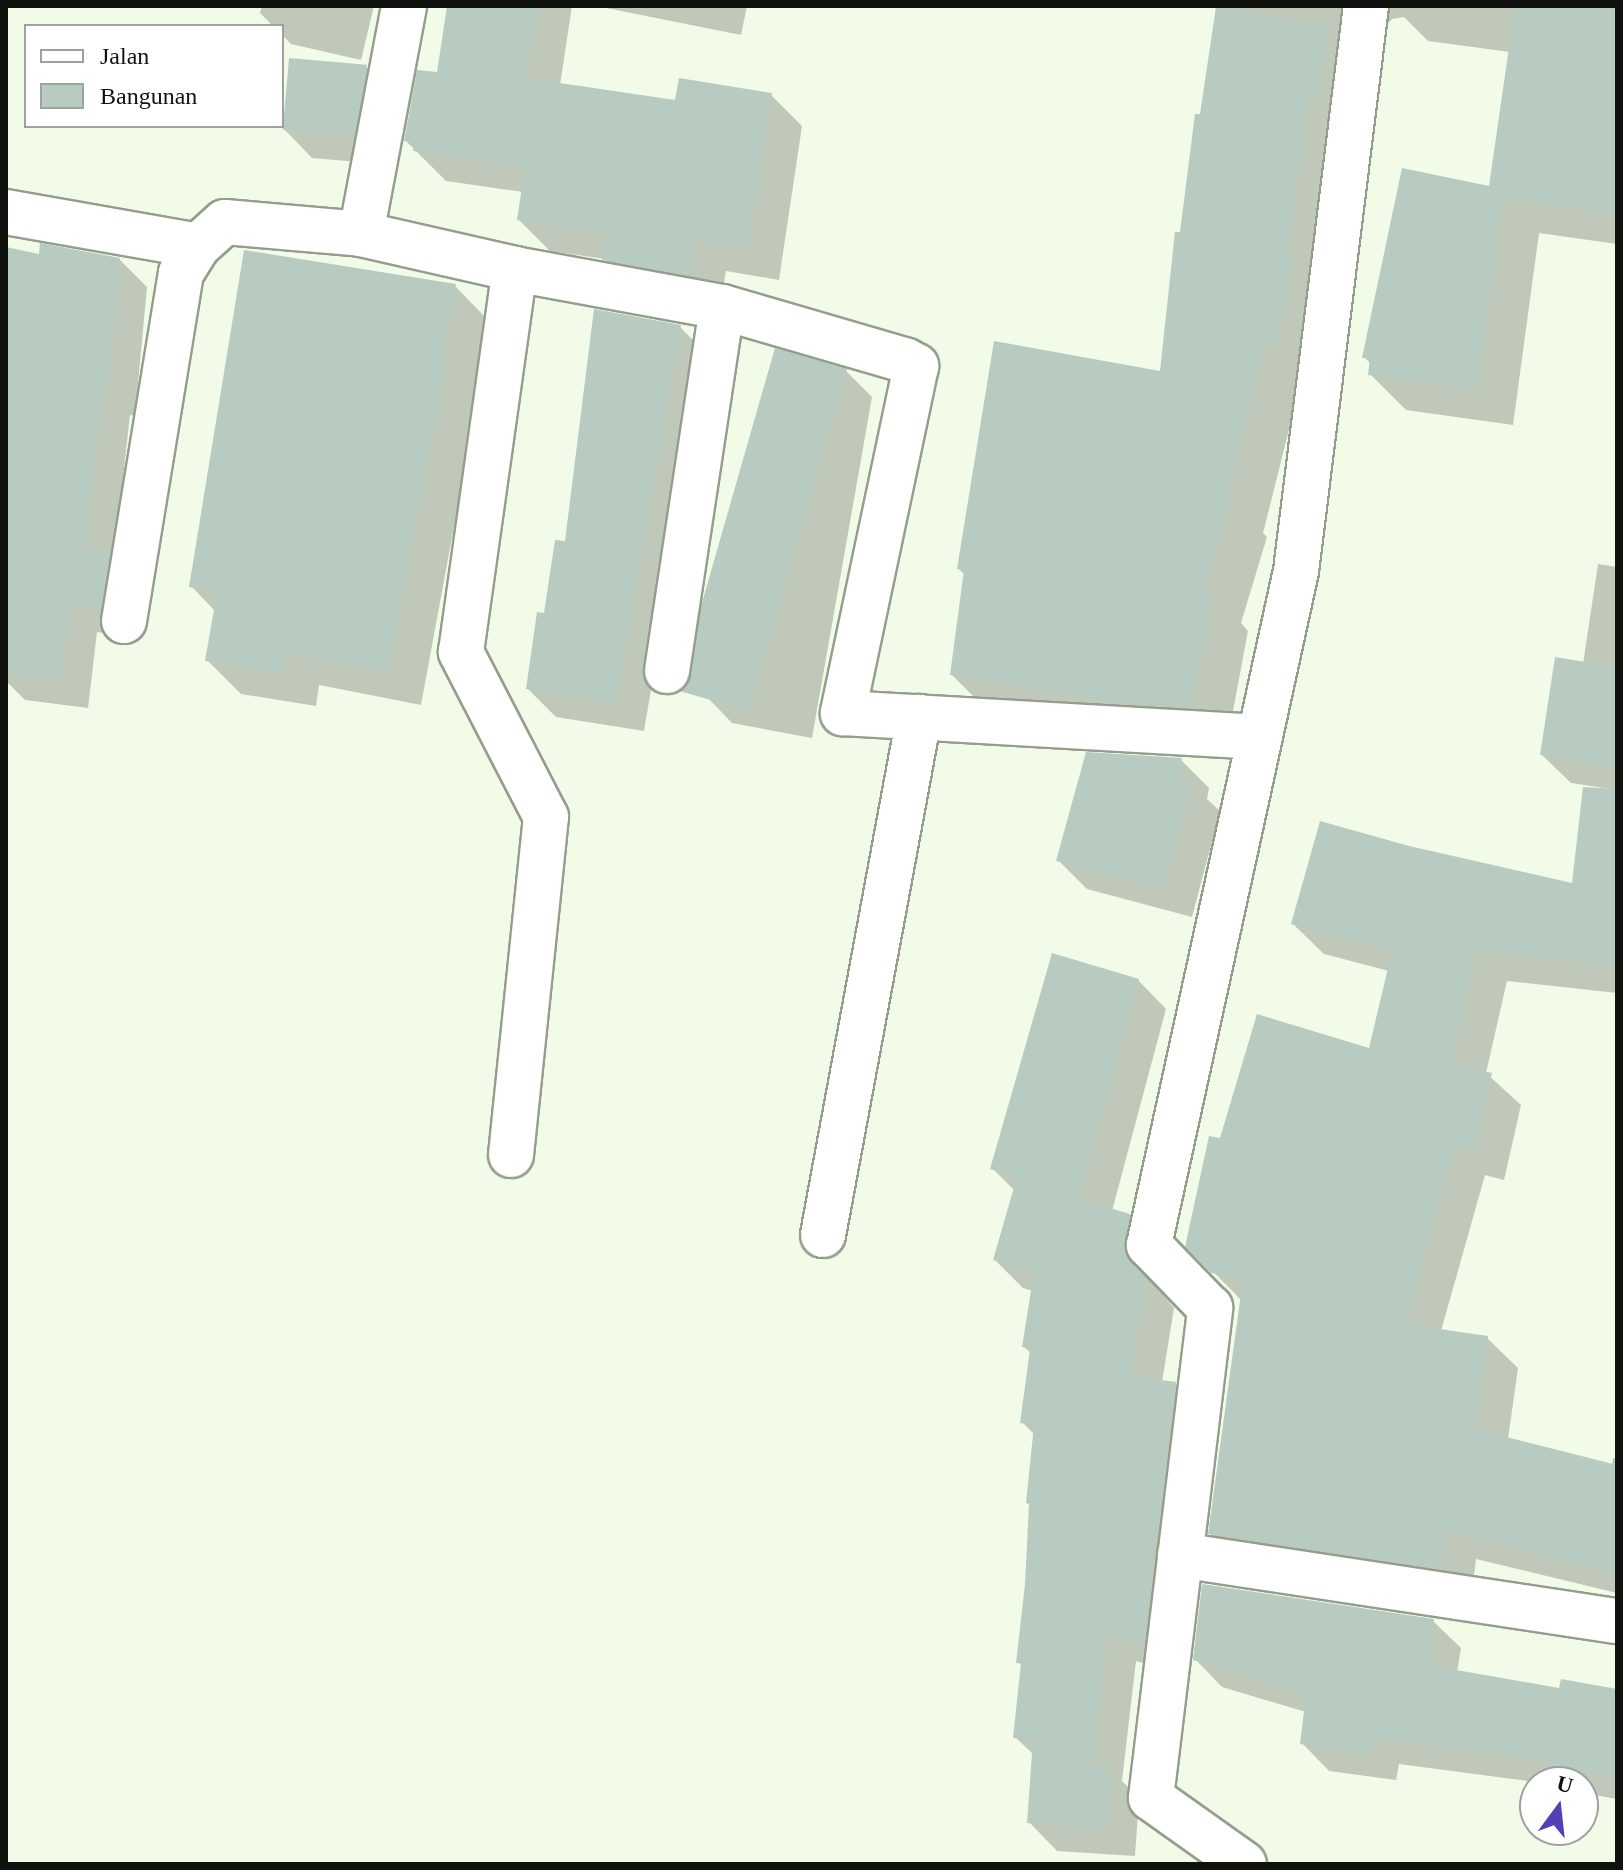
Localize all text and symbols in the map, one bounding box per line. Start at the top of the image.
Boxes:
legend [24,24,284,128]
text: Jalan [100,43,149,69]
text: Bangunan [100,83,197,109]
north arrow [1519,1766,1599,1846]
text: U [1554,1770,1576,1798]

